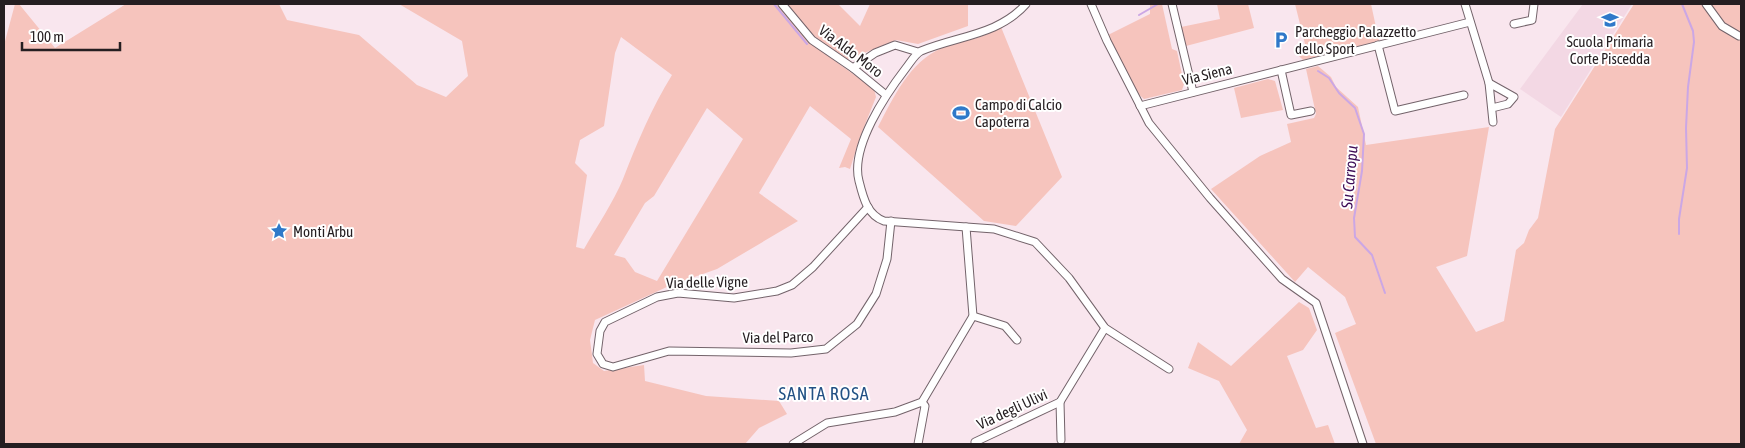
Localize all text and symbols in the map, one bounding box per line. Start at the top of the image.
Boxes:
school or university icon: Scuola Primaria Corte Piscedda [1600,10,1620,30]
scale bar [22,20,120,52]
street label: Via Aldo Moro [816,21,886,81]
place label: Parcheggio Palazzetto dello Sport [1295,23,1416,57]
text: 100 m [30,28,64,45]
parking icon: Parcheggio Palazzetto dello Sport [1271,30,1291,50]
place label: Scuola Primaria Corte Piscedda [1566,33,1654,67]
street label: Via Siena [1180,60,1234,88]
place label: Campo di Calcio Capoterra [975,96,1062,130]
sports icon: Campo di Calcio Capoterra [951,103,971,123]
water label: Su Carropu [1337,145,1362,210]
place icon: Monti Arbu [269,221,289,241]
place label: Monti Arbu [293,223,353,240]
street label: Via delle Vigne [666,273,748,291]
street label: Via del Parco [742,328,814,346]
district label: SANTA ROSA [778,383,870,404]
street label: Via degli Ulivi [974,385,1050,433]

